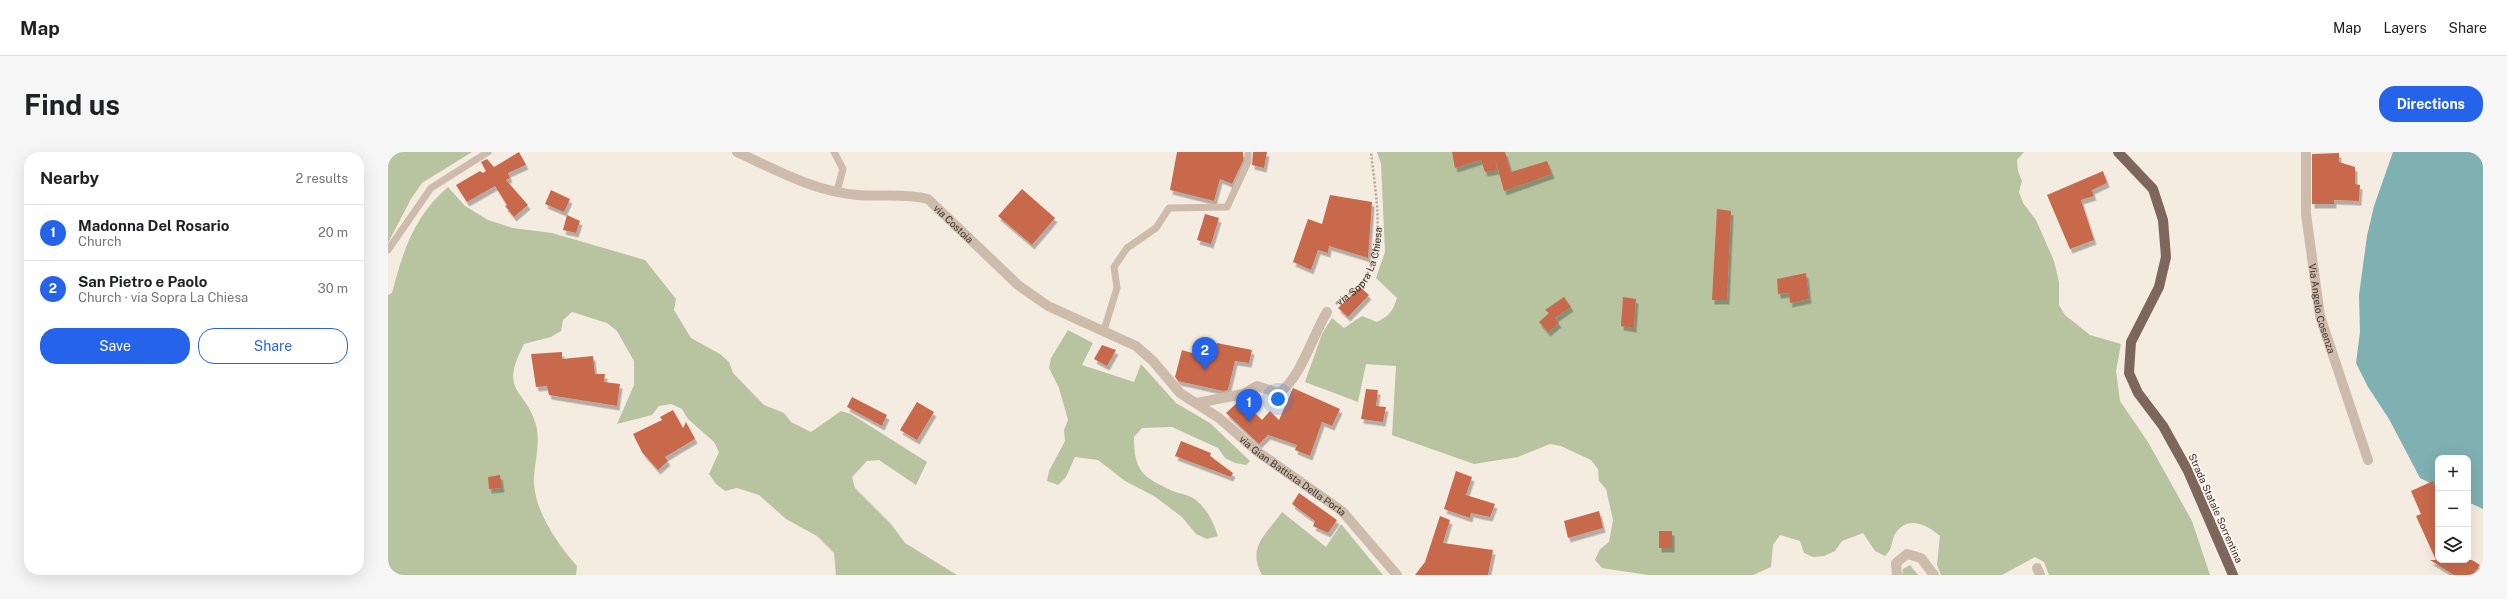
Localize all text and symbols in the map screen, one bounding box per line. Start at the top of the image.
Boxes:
text: Map [20,17,60,39]
text: Map [2333,20,2361,36]
text: Layers [2383,20,2427,36]
text: Share [2449,20,2487,36]
button: Directions [2379,86,2483,122]
text: Find us [24,88,120,121]
text: Nearby [40,168,99,188]
text: 2 results [296,171,348,186]
street label: via Costoia [931,202,976,245]
text: Madonna Del Rosario [78,217,229,234]
text: 1 [50,225,56,240]
text: 20 m [318,225,348,240]
street label: via Sopra La Chiesa [1333,227,1384,308]
text: Church [78,234,122,249]
street label: Via Angelo Cosenza [2307,263,2338,355]
text: San Pietro e Paolo [78,273,207,290]
text: 2 [49,281,57,296]
text: 30 m [318,281,348,296]
text: Church · via Sopra La Chiesa [78,290,248,305]
button: Save [40,328,190,364]
button: Share [198,328,348,364]
pin: 2 [1192,337,1218,370]
pin: 1 [1236,389,1262,422]
your location [1268,389,1288,409]
street label: via Gian Battista Della Porta [1237,433,1349,518]
street label: Strada Statale Sorrentina [2186,451,2246,565]
map controls [2435,455,2471,563]
button: + [2435,455,2471,491]
button: − [2435,491,2471,527]
button: layers [2435,527,2471,563]

